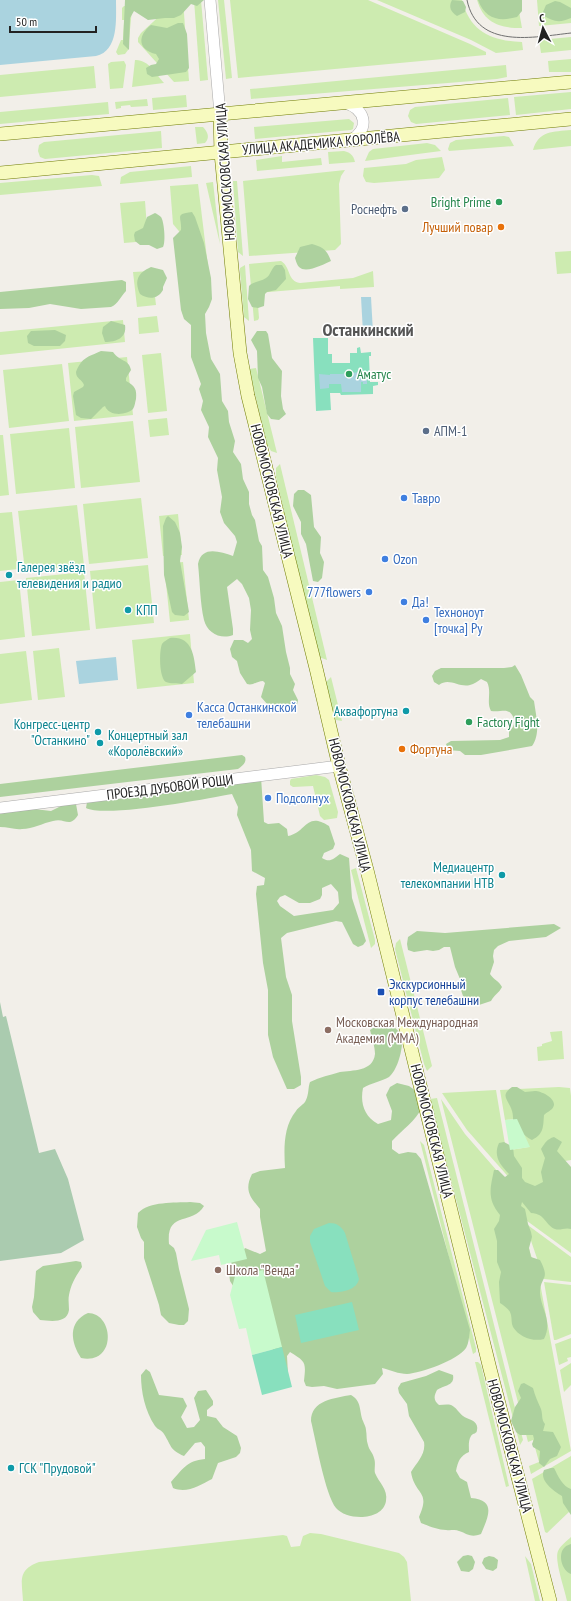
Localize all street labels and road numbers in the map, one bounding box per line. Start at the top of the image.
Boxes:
street label: НОВОМОСКОВСКАЯ УЛИЦА [211,102,239,241]
street label: УЛИЦА АКАДЕМИКА КОРОЛЁВА [242,127,401,159]
street label: НОВОМОСКОВСКАЯ УЛИЦА [247,422,297,560]
street label: НОВОМОСКОВСКАЯ УЛИЦА [325,736,375,874]
street label: ПРОЕЗД ДУБОВОЙ РОЩИ [106,770,234,804]
street label: НОВОМОСКОВСКАЯ УЛИЦА [407,1062,457,1200]
street label: НОВОМОСКОВСКАЯ УЛИЦА [483,1377,537,1515]

